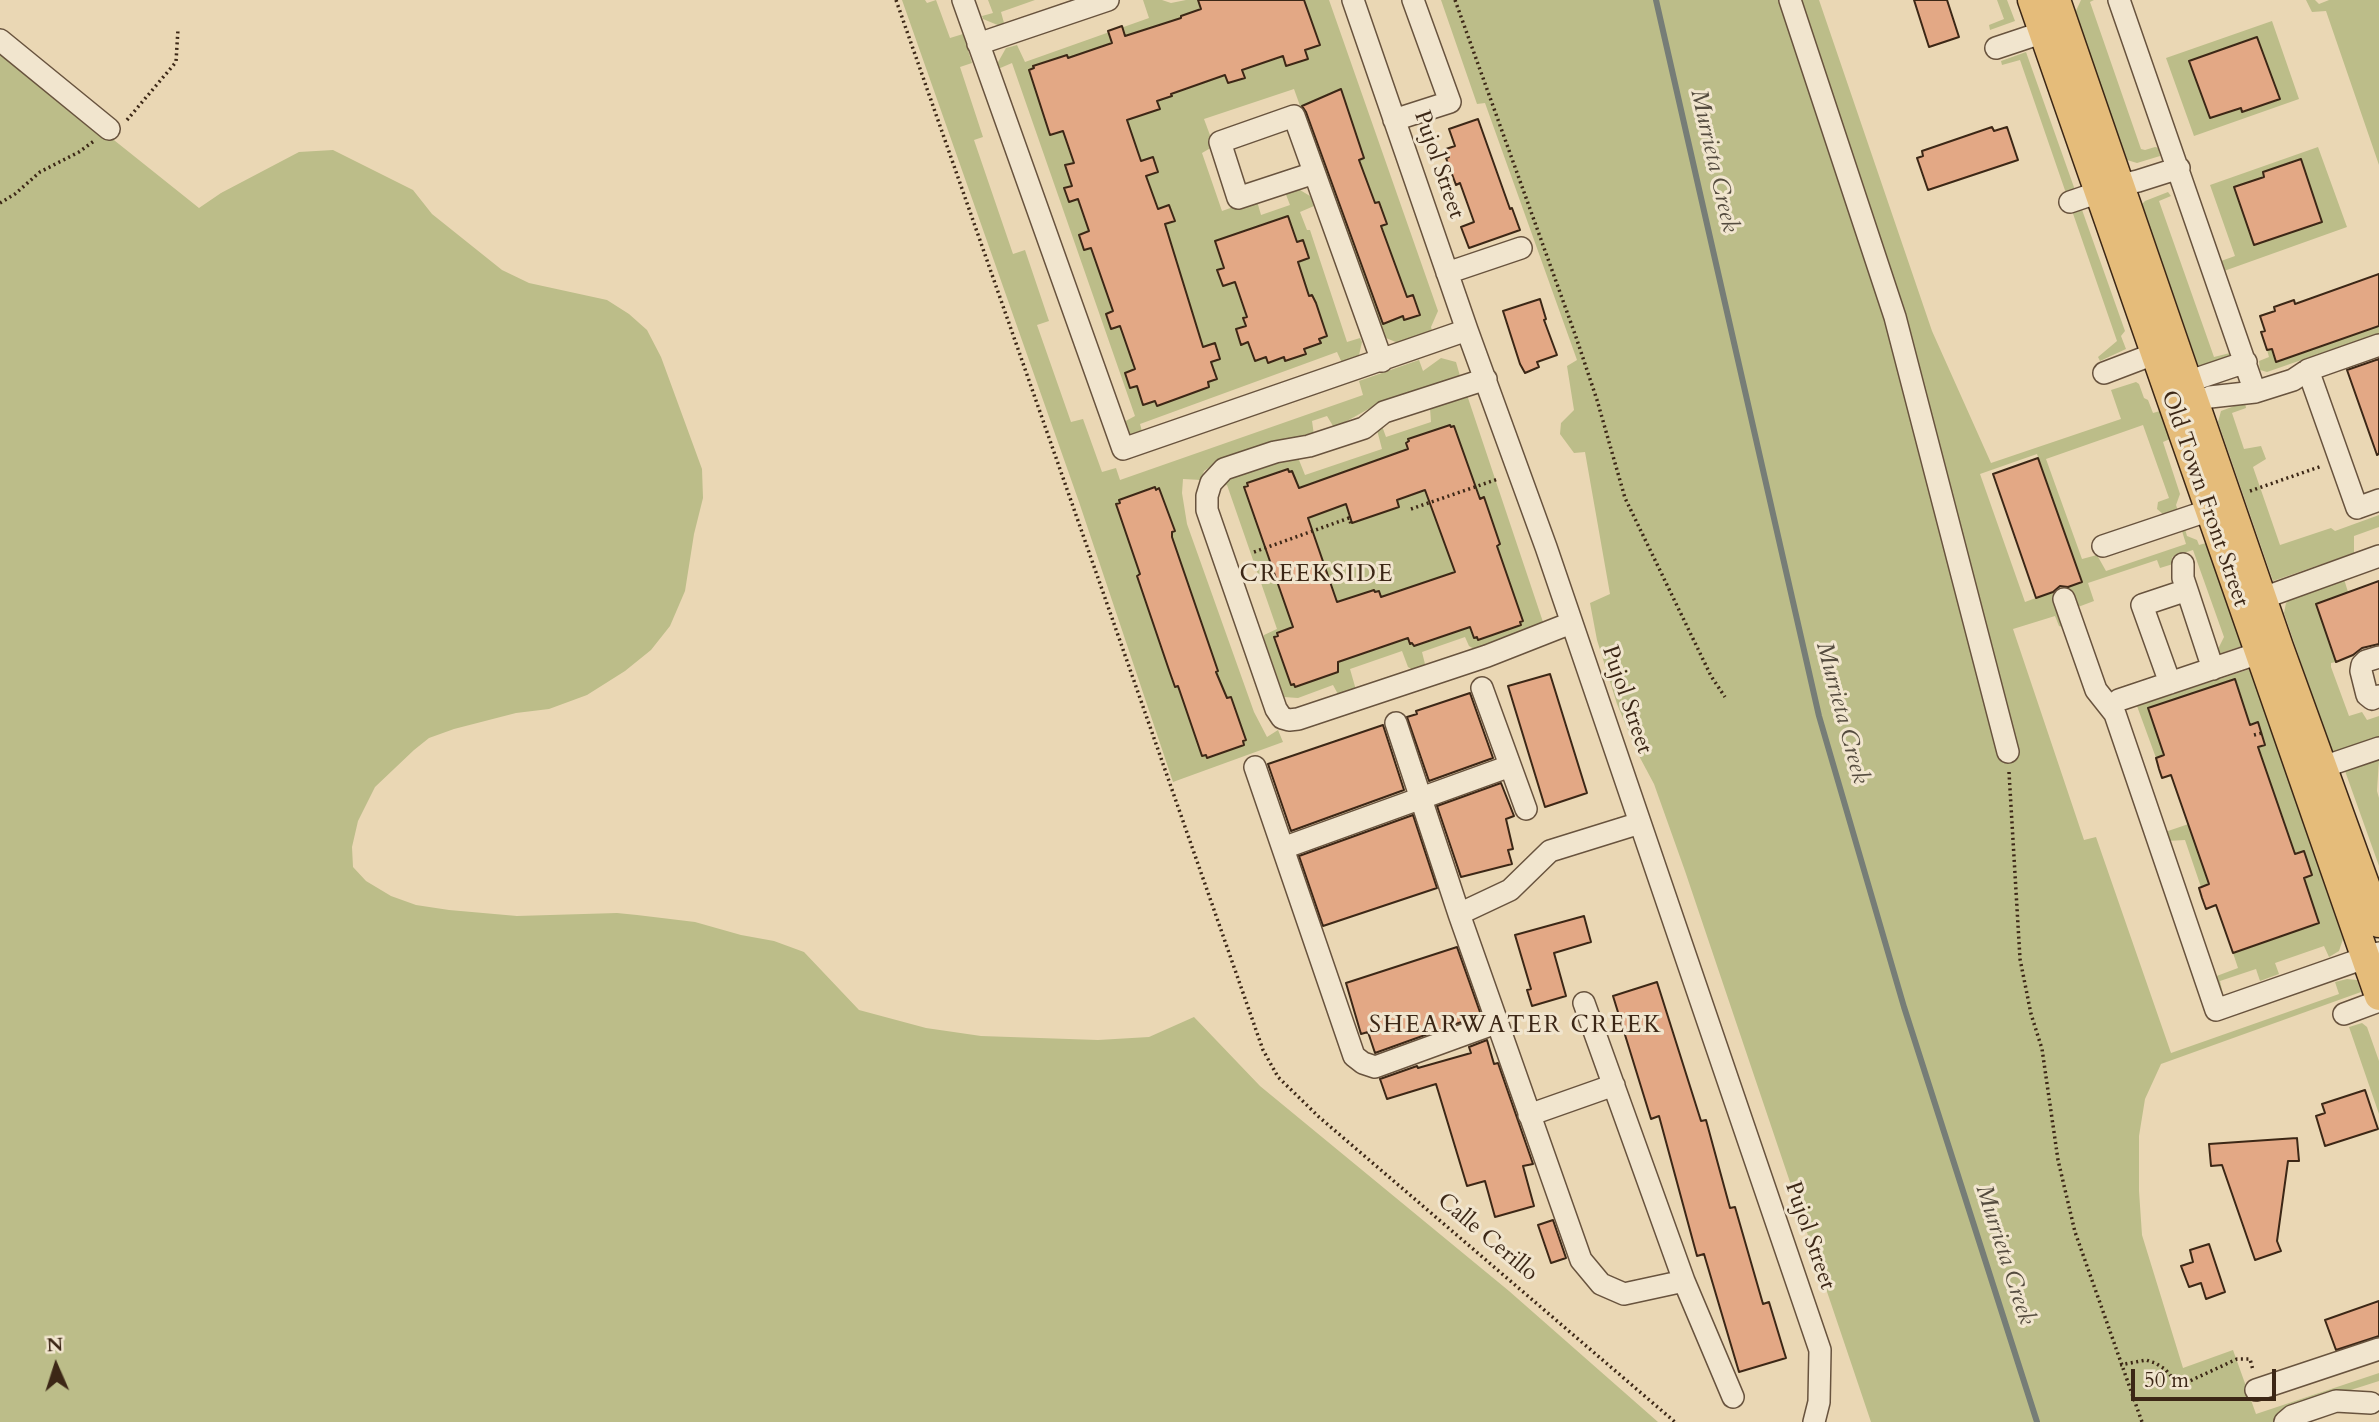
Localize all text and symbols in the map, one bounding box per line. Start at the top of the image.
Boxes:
water label: Murrieta Creek [1683,87,1743,235]
street label: Pujol Street [1407,107,1469,223]
street label: Old Town Front Street [2154,387,2254,611]
district label: CREEKSIDE [1241,561,1393,589]
water label: Murrieta Creek [1808,639,1874,787]
street label: Pujol Street [1595,642,1657,758]
district label: SHEARWATER CREEK [1371,1012,1661,1040]
street label: Pujol Street [1778,1178,1840,1294]
water label: Murrieta Creek [1968,1181,2040,1329]
street label: Calle Cerillo [1431,1188,1543,1288]
north arrow [21,1331,91,1401]
text: N [46,1332,64,1358]
scale bar [2134,1356,2279,1400]
text: 50 m [2144,1366,2189,1395]

